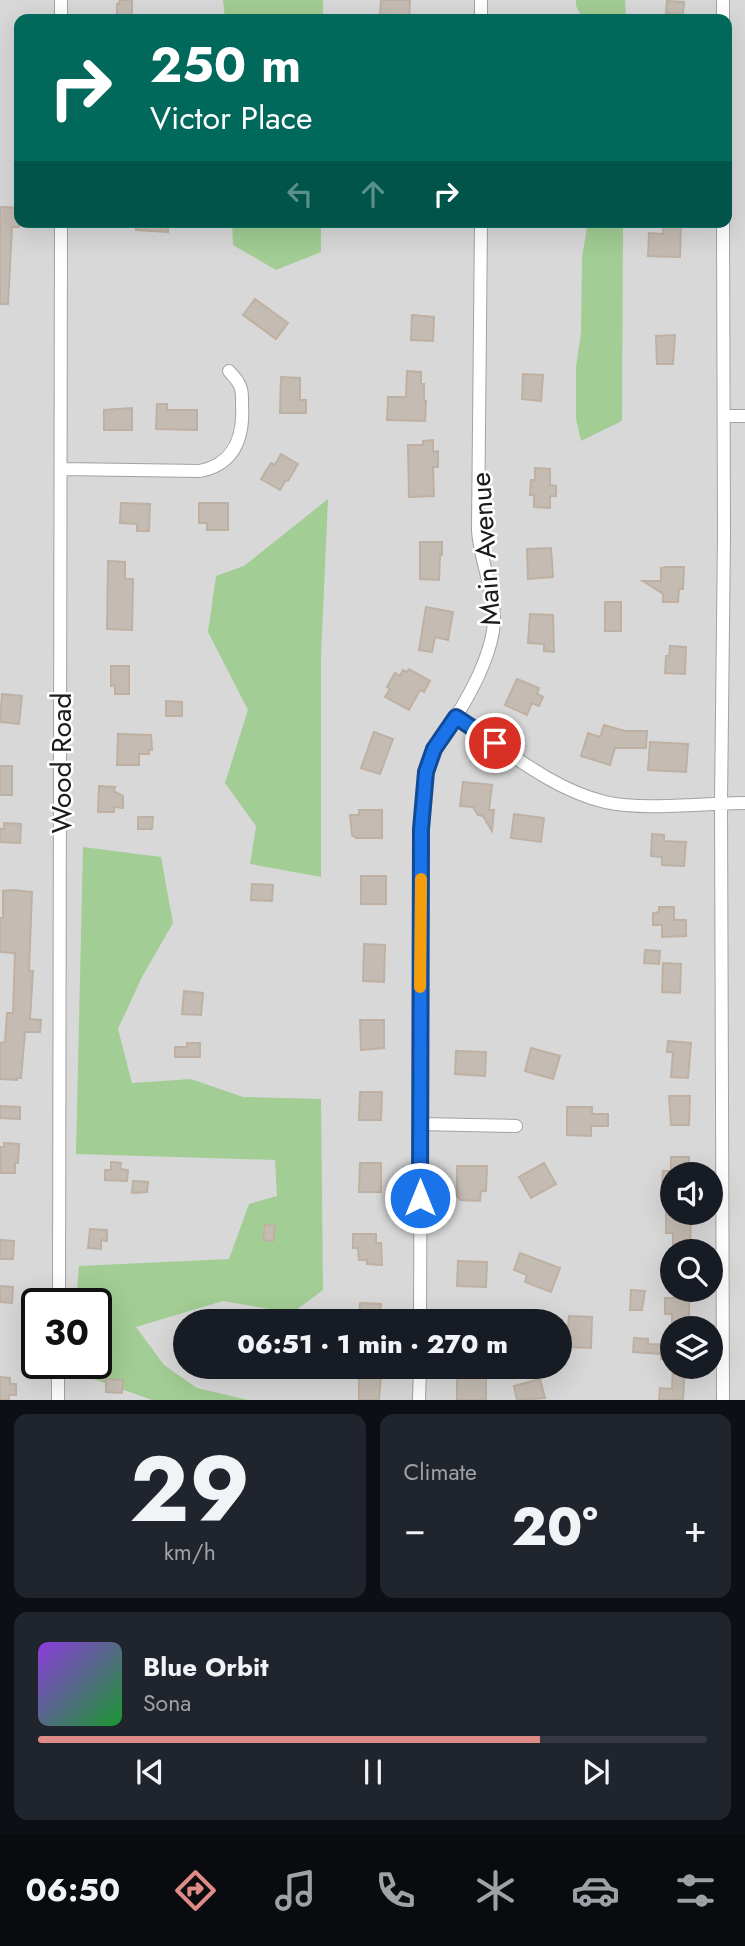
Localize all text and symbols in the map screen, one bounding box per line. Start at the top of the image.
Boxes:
text: 250 m [150,30,301,100]
icon: right [35,42,126,133]
text: Victor Place [150,95,313,141]
icon: left [281,175,319,213]
icon: ahead [354,175,392,213]
icon: right [427,175,465,213]
street label: Main Avenue [460,471,511,627]
street label: Wood Road [41,693,82,833]
pin [465,713,525,773]
icon: arrive [476,724,514,762]
position arrow [383,1161,457,1235]
map controls [660,1162,723,1379]
button: sound [660,1162,723,1225]
button: search [660,1239,723,1302]
speed limit sign: 30 [21,1288,112,1379]
button: layers [660,1316,723,1379]
text: 06:51 · 1 min · 270 m [237,1325,508,1363]
text: 29 [129,1424,250,1555]
text: Climate [404,1455,477,1489]
text: 20° [511,1489,598,1565]
text: − [404,1501,426,1556]
text: + [684,1501,707,1556]
text: km/h [164,1535,216,1569]
text: Blue Orbit [143,1648,268,1686]
text: Sona [143,1686,191,1720]
icon: previous [131,1753,169,1791]
icon: pause [354,1753,392,1791]
icon: next [577,1753,615,1791]
icon: directions [171,1866,220,1915]
icon: music [271,1866,320,1915]
icon: phone [371,1866,420,1915]
icon: climate [471,1866,520,1915]
icon: car [571,1866,620,1915]
icon: filters [671,1866,720,1915]
text: 06:50 [25,1867,120,1913]

